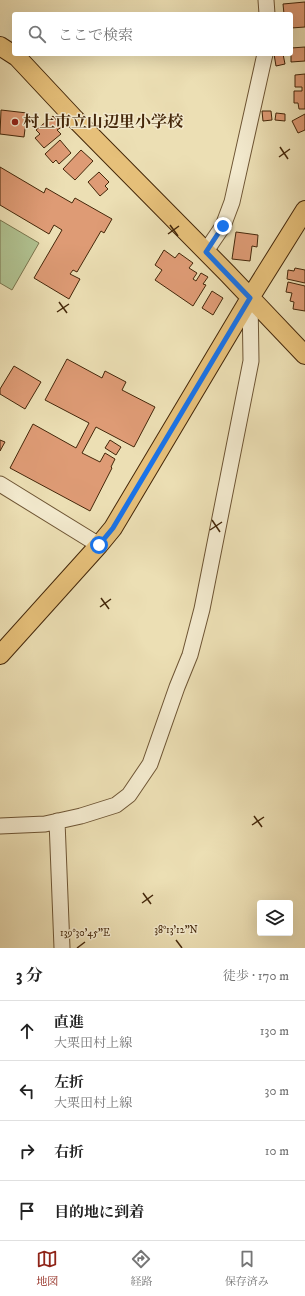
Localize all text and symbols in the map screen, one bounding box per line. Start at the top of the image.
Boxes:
search box [12,12,293,56]
icon: search [26,23,48,45]
text: ここで検索 [58,26,133,45]
place label: 村上市立山辺里小学校 [23,112,184,132]
marker: 村上市立山辺里小学校 [10,117,20,127]
route end [214,217,232,235]
route start [90,536,108,554]
map controls [257,900,293,936]
button: layers [257,900,293,936]
text: 38°13'12"N [154,924,198,936]
text: 139°30'45"E [60,927,110,939]
text: 3 分 [16,965,43,987]
text: 徒歩 · 170 m [223,968,289,984]
text: 直進 [54,1013,84,1032]
icon: ahead [16,1020,38,1042]
text: 130 m [260,1023,289,1039]
text: 大栗田村上線 [54,1035,132,1051]
text: 左折 [54,1073,84,1092]
icon: left [16,1080,38,1102]
text: 30 m [265,1083,289,1099]
text: 大栗田村上線 [54,1095,132,1111]
icon: right [16,1140,38,1162]
text: 右折 [54,1143,84,1162]
text: 10 m [265,1143,289,1159]
icon: arrive [16,1200,38,1222]
text: 目的地に到着 [54,1203,144,1222]
tab: 地図 [36,1248,58,1289]
tab: 経路 [130,1248,152,1289]
tab: 保存済み [225,1248,269,1289]

